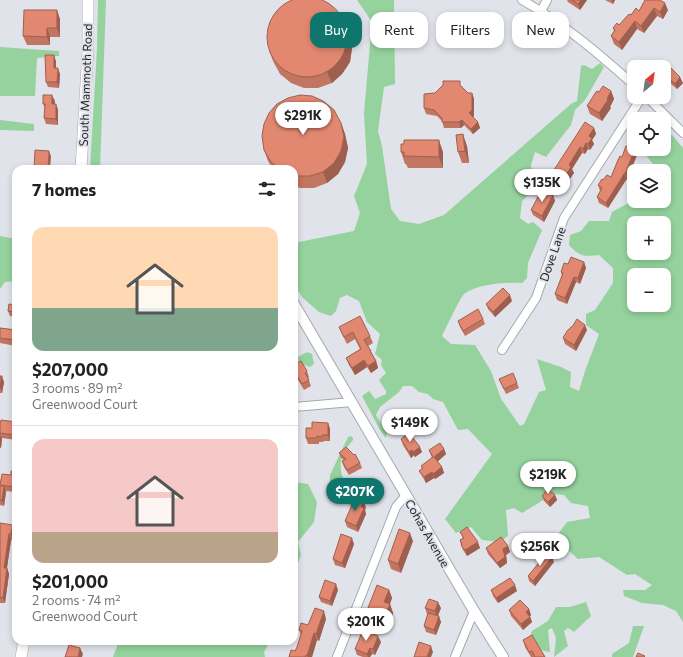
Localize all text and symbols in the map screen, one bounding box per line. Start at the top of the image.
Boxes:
chip: Buy [310,12,362,48]
chip: Rent [370,12,428,48]
chip: Filters [436,12,504,48]
chip: New [512,12,569,48]
street label: South Mammoth Road [76,23,94,147]
north arrow [627,60,671,104]
map controls [627,60,671,312]
pin: $291K [275,102,331,136]
text: $291K [284,107,322,123]
button: locate [627,112,671,156]
button: layers [627,164,671,208]
pin: $135K [514,169,570,203]
text: $135K [523,174,561,190]
icon: filters [256,178,278,200]
text: 7 homes [32,179,96,200]
button: + [627,216,671,260]
street label: Dove Lane [536,225,568,283]
icon: home [119,253,191,325]
button: − [627,268,671,312]
text: $207,000 [32,359,108,380]
text: 3 rooms · 89 m² [32,380,123,396]
text: Greenwood Court [32,396,138,412]
pin: $149K [382,409,438,443]
text: $149K [391,414,429,430]
pin: $219K [520,461,576,495]
icon: home [119,465,191,537]
text: $219K [529,466,567,482]
pin: $207K [327,478,383,512]
text: $207K [335,483,375,499]
street label: Cohas Avenue [403,496,453,570]
pin: $256K [512,533,568,567]
text: $256K [520,538,560,554]
text: $201,000 [32,571,108,592]
text: 2 rooms · 74 m² [32,592,120,608]
text: Greenwood Court [32,608,138,624]
pin: $201K [338,608,394,642]
text: $201K [347,613,385,629]

